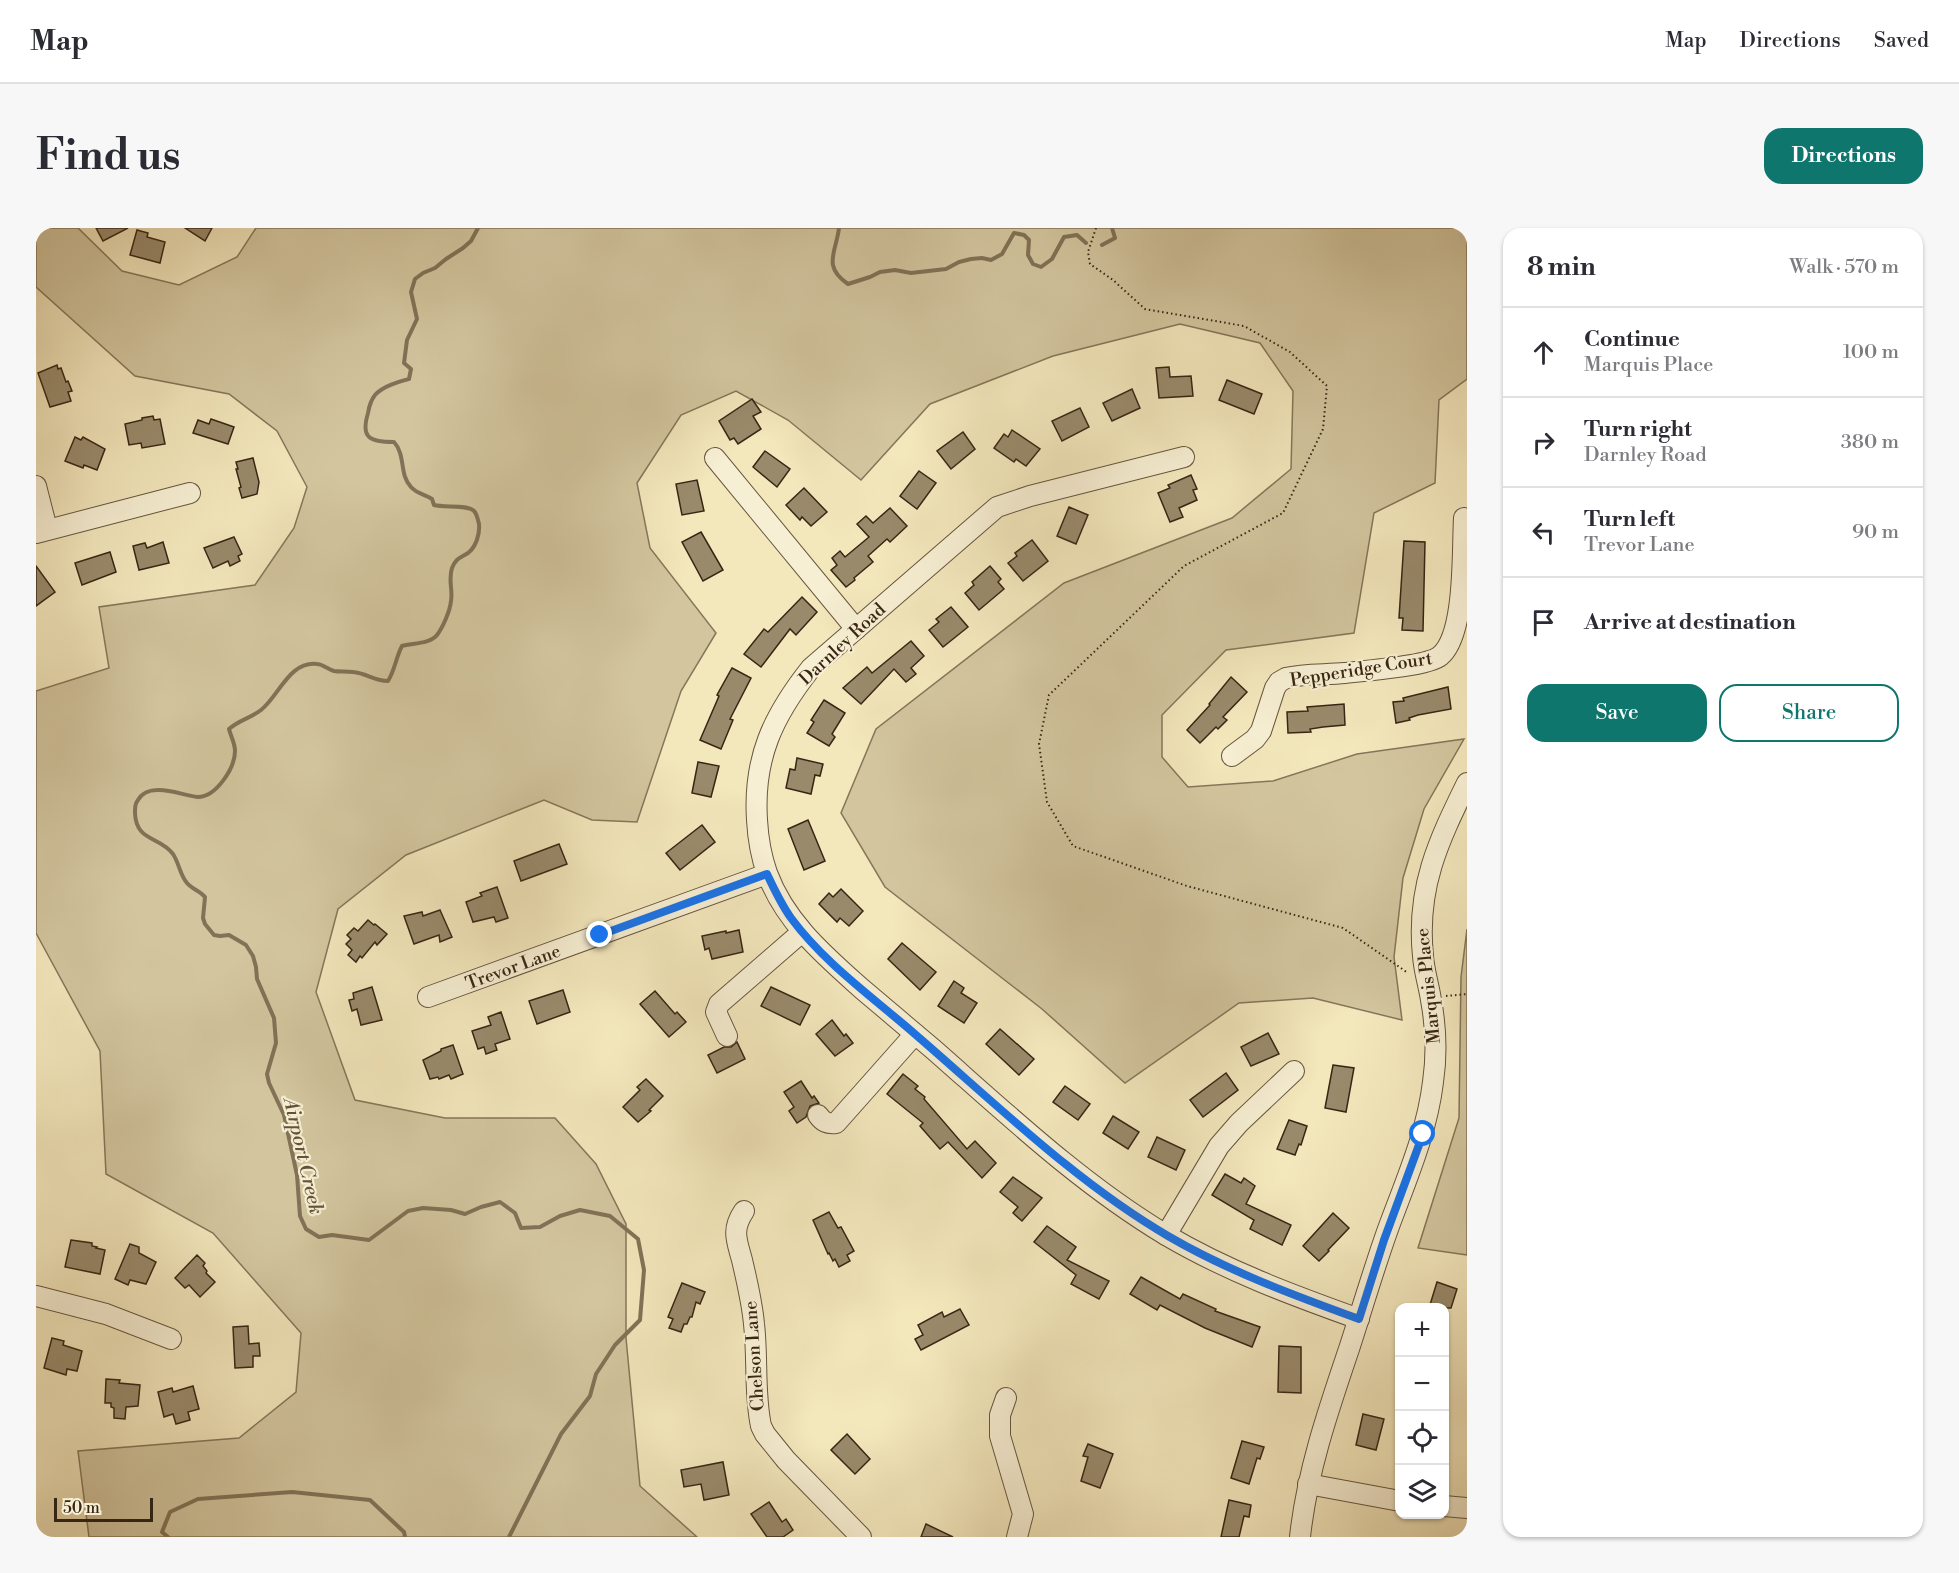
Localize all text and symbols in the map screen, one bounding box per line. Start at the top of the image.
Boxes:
text: Map [30,24,89,59]
text: Map [1665,28,1707,54]
text: Directions [1740,28,1841,54]
text: Saved [1874,28,1929,54]
button: Directions [1764,128,1923,184]
text: Find us [36,130,180,183]
text: 8 min [1527,251,1596,283]
text: Walk · 570 m [1789,255,1899,280]
text: Continue [1584,326,1680,353]
icon: ahead [1527,336,1560,369]
text: 100 m [1843,340,1899,365]
text: Marquis Place [1584,353,1713,378]
text: Turn right [1584,416,1692,443]
icon: right [1527,426,1560,459]
text: 380 m [1841,430,1899,455]
text: Darnley Road [1584,443,1707,468]
text: Turn left [1584,506,1675,533]
icon: left [1527,516,1560,549]
text: 90 m [1852,520,1899,545]
text: Trevor Lane [1584,533,1695,558]
street label: Darnley Road [794,598,891,690]
icon: arrive [1527,606,1560,639]
text: Arrive at destination [1584,609,1796,636]
street label: Pepperidge Court [1288,647,1434,692]
button: Save [1527,684,1707,742]
button: Share [1719,684,1899,742]
route end [586,921,612,947]
street label: Marquis Place [1411,927,1446,1045]
street label: Trevor Lane [462,940,564,995]
water label: Airport Creek [277,1094,328,1217]
route start [1409,1120,1435,1146]
street label: Chelson Lane [739,1300,770,1412]
map controls [1395,1303,1449,1519]
button: + [1395,1303,1449,1357]
button: − [1395,1357,1449,1411]
button: locate [1395,1411,1449,1465]
button: layers [1395,1465,1449,1519]
scale bar [54,1495,153,1522]
text: 50 m [63,1498,100,1518]

